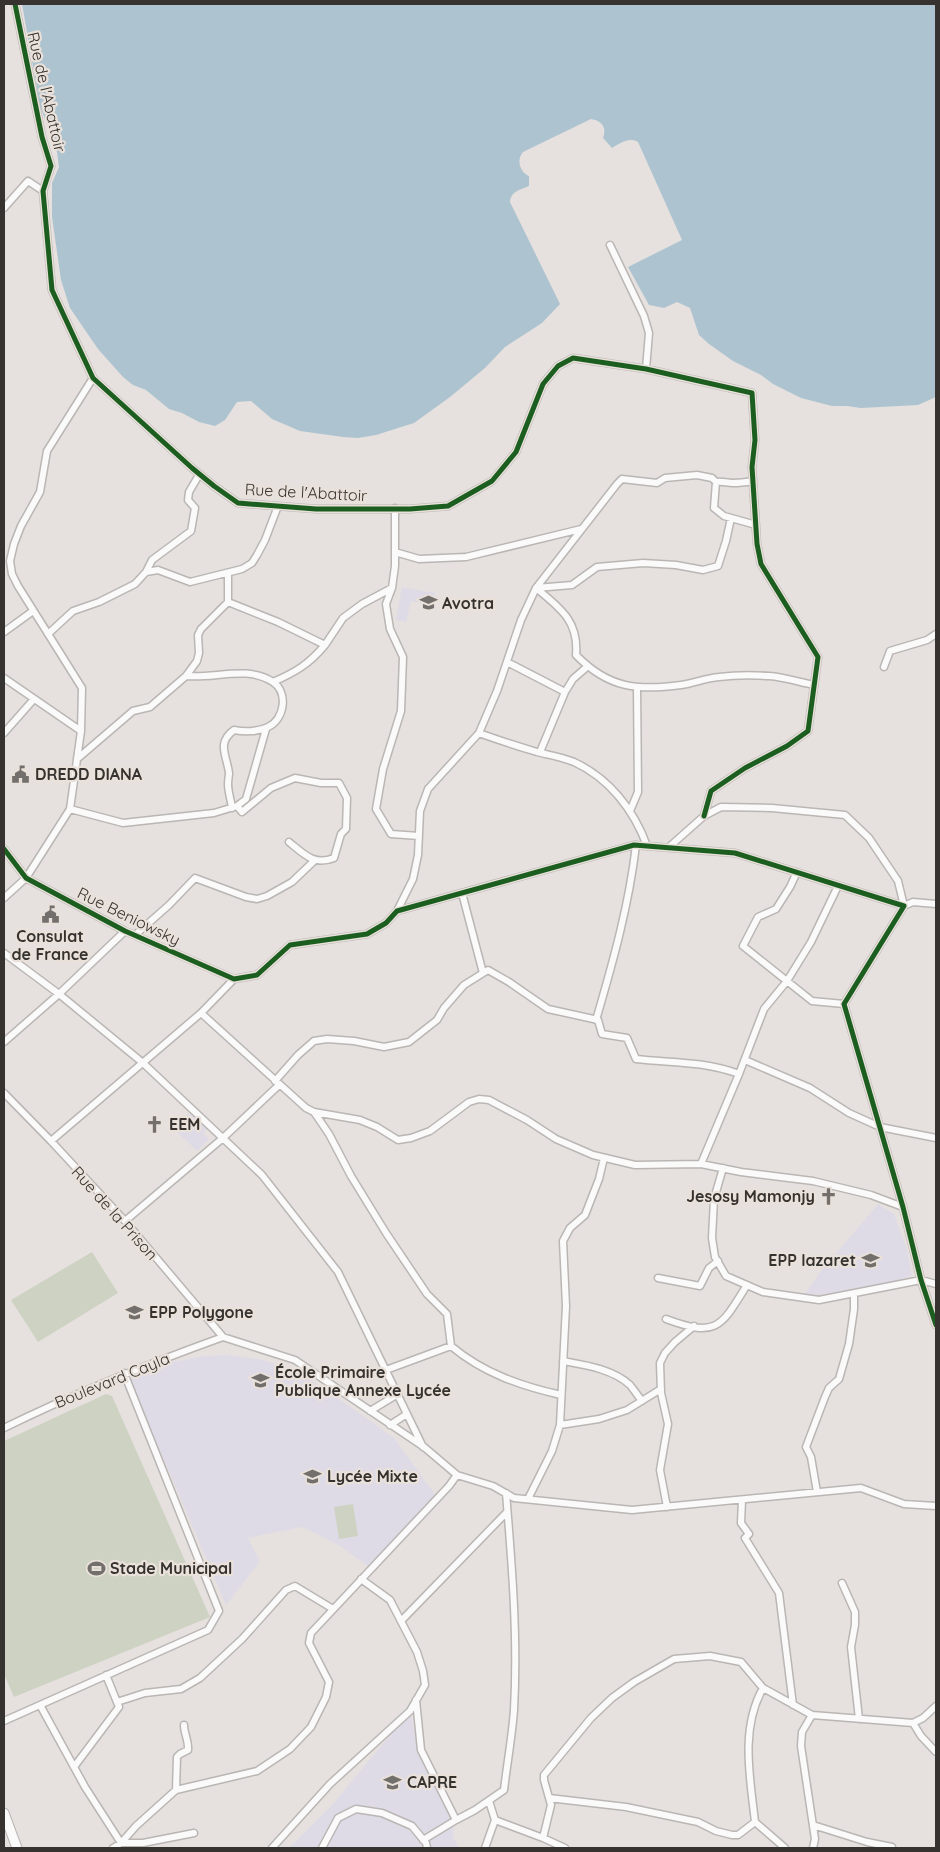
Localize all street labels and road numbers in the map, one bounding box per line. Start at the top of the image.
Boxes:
street label: Rue de l'Abattoir [23,30,71,154]
street label: Rue de l'Abattoir [244,479,368,505]
street label: Rue Beniowsky [74,882,184,950]
street label: Rue de la Prison [68,1162,162,1264]
street label: Boulevard Cayla [52,1348,172,1412]

